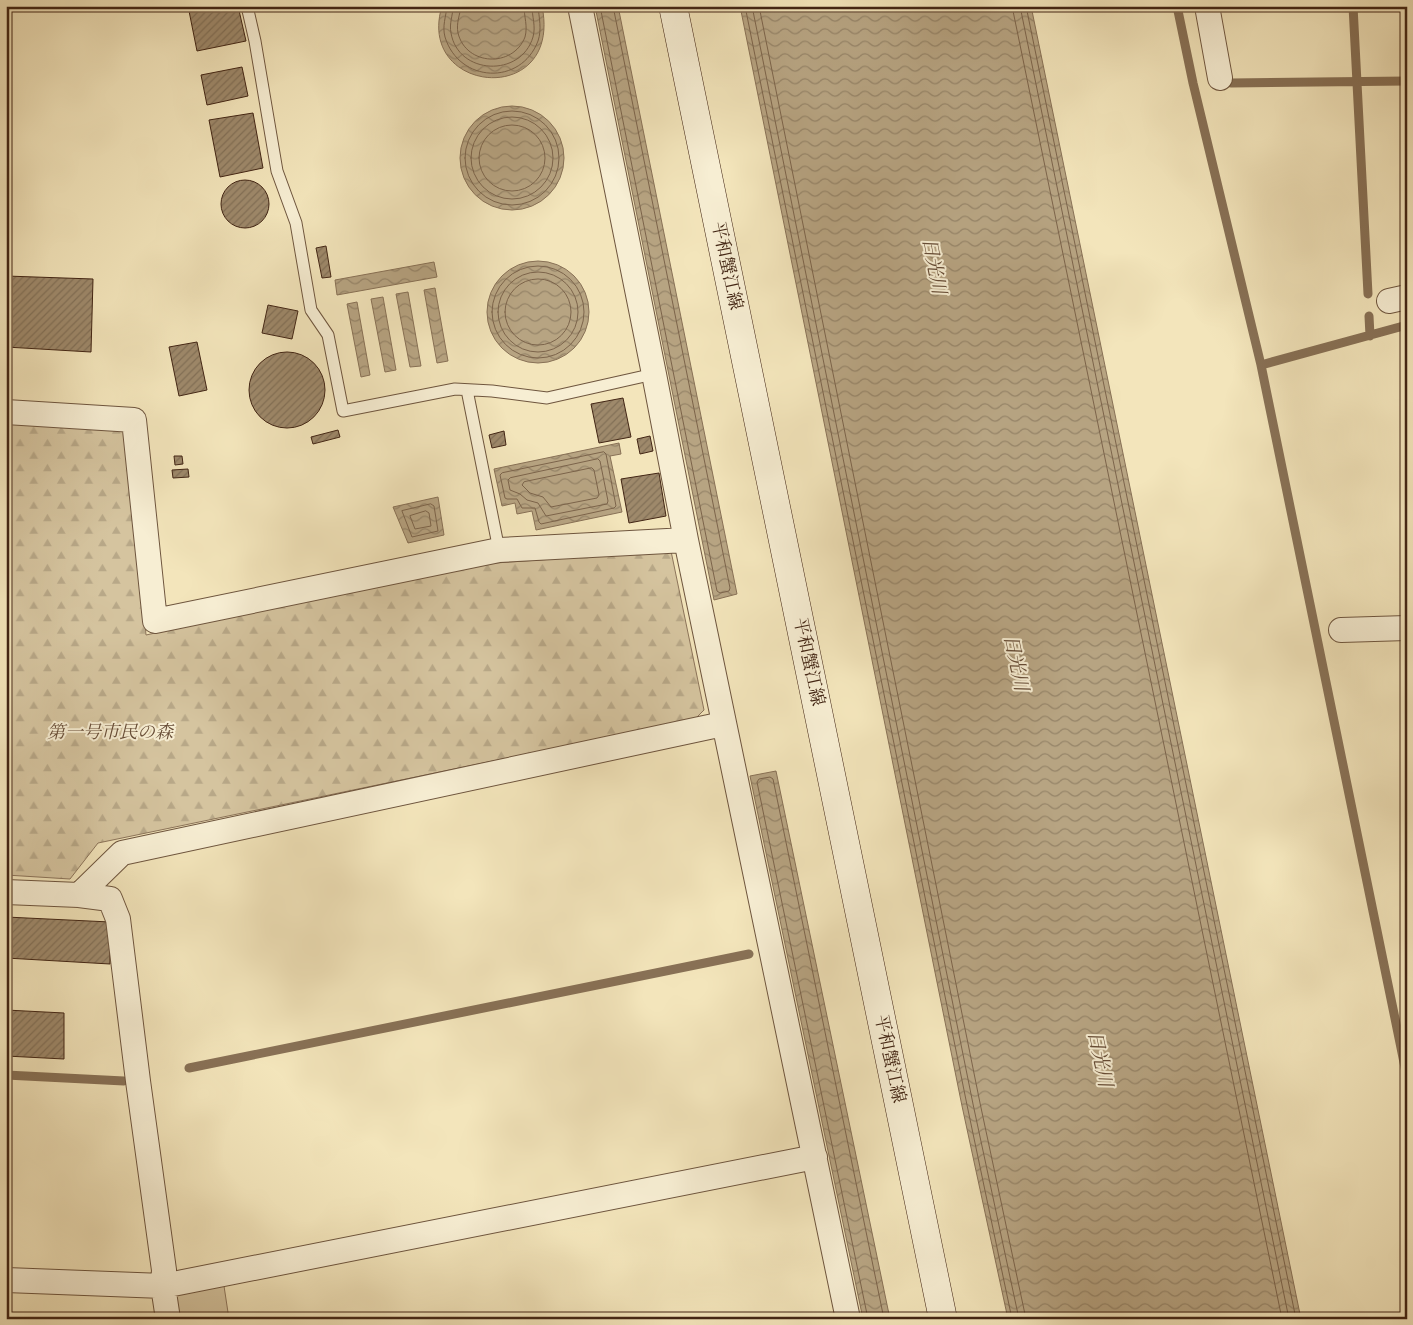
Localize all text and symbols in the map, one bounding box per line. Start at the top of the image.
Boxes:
street label: 平和蟹江線 [705,220,747,312]
water label: 日光川 [916,236,951,298]
street label: 平和蟹江線 [787,616,829,708]
water label: 日光川 [997,633,1033,695]
park label: 第一号市民の森 [47,722,175,745]
street label: 平和蟹江線 [868,1013,910,1105]
water label: 日光川 [1081,1029,1117,1091]

